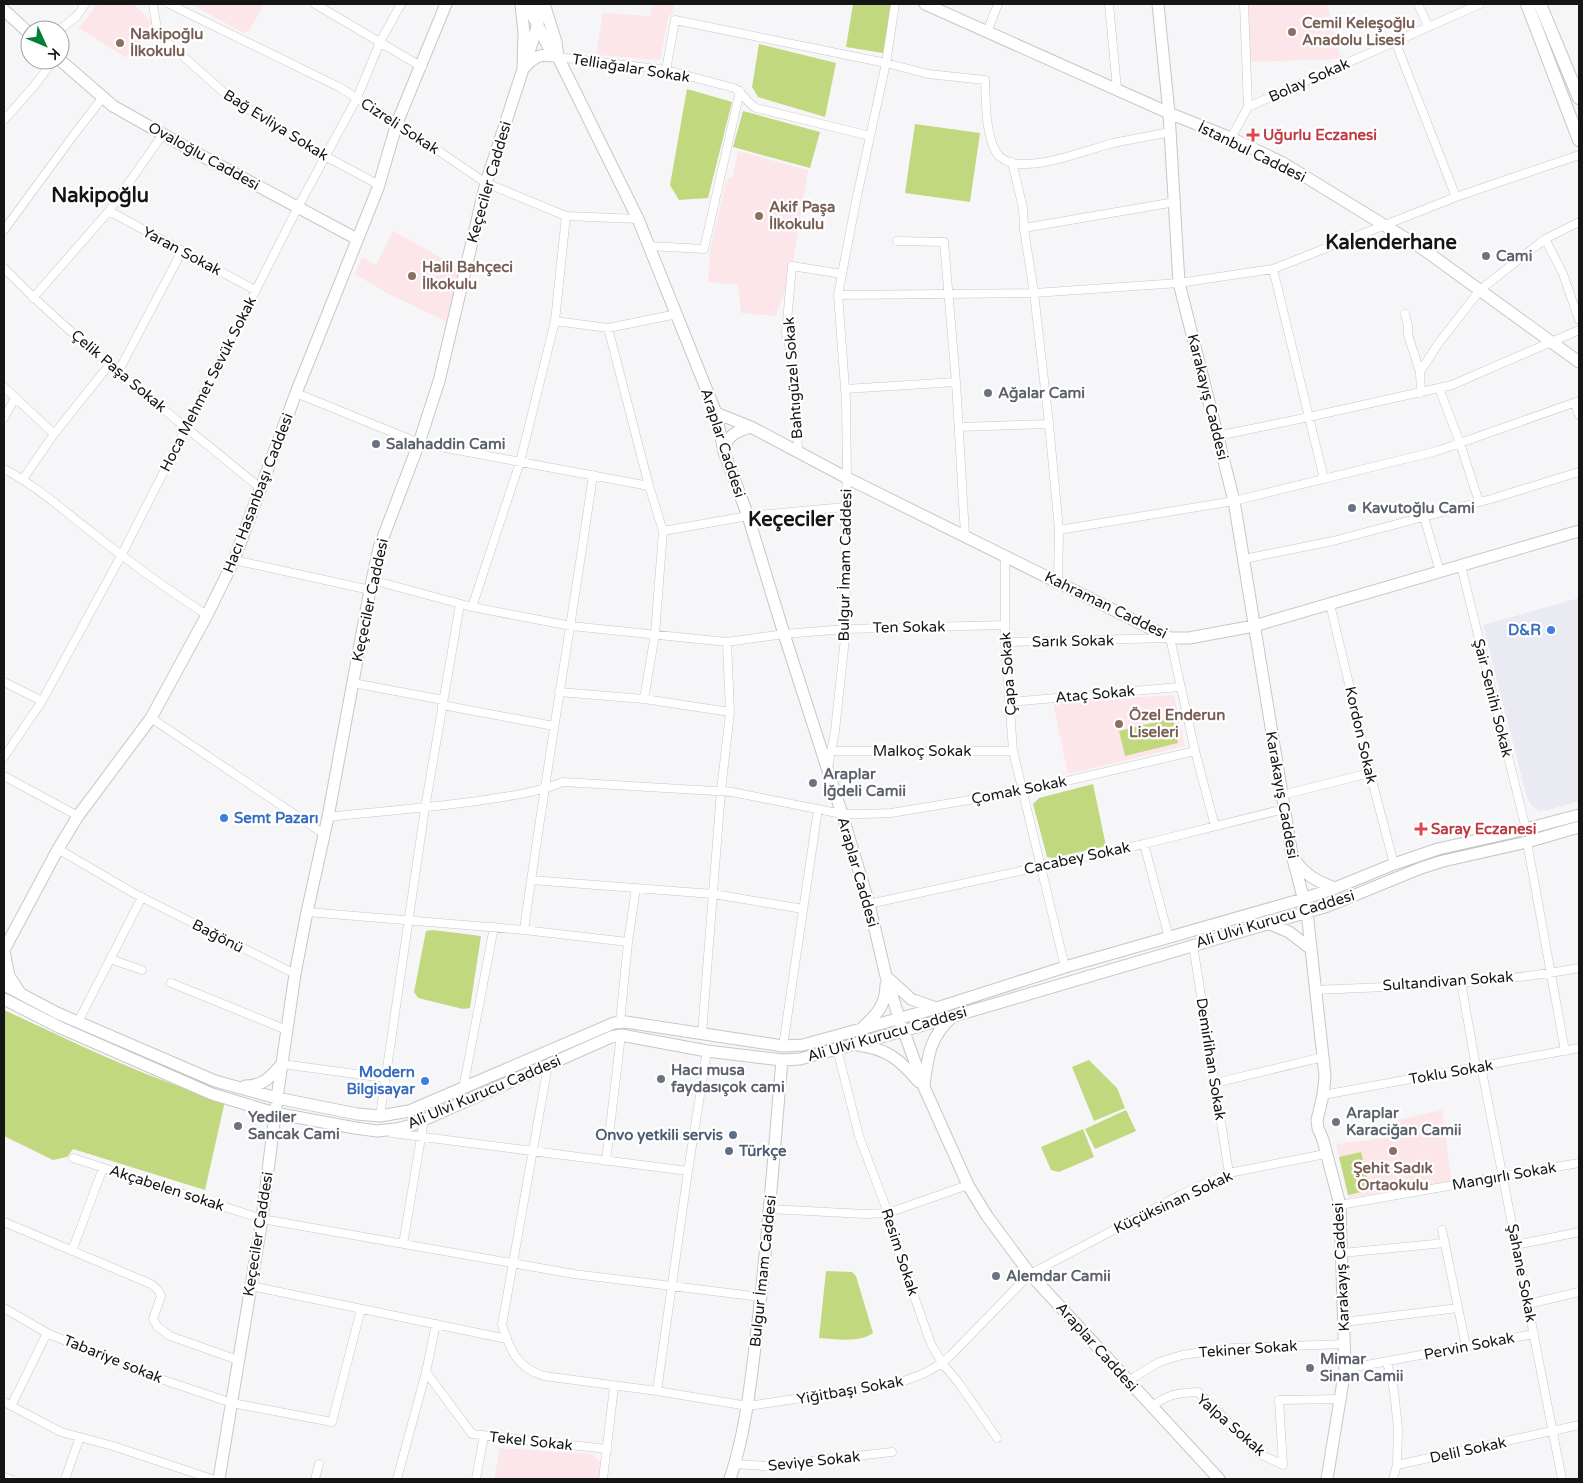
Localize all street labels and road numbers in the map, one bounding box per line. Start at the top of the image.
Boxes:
street label: Telliağalar Sokak [571,50,691,86]
street label: Bolay Sokak [1266,54,1352,106]
street label: Bağ Evliya Sokak [220,86,332,164]
street label: Cizreli Sokak [357,94,443,158]
street label: Ovaloğlu Caddesi [145,118,263,194]
street label: İstanbul Caddesi [1195,118,1309,186]
street label: Keçeciler Caddesi [463,119,515,245]
street label: Yaran Sokak [139,223,225,279]
street label: Hoca Mehmet Sevük Sokak [156,293,260,475]
street label: Bahtıgüzel Sokak [780,316,806,440]
street label: Çelik Paşa Sokak [68,326,170,416]
street label: Karakayış Caddesi [1184,332,1232,462]
street label: Araplar Caddesi [697,386,749,500]
street label: Hacı Hasanbaşı Caddesi [219,410,297,576]
street label: Bulgur İmam Caddesi [835,489,855,641]
street label: Keçeciler Caddesi [348,537,392,663]
street label: Kahraman Caddesi [1042,567,1170,643]
street label: Ten Sokak [872,617,946,637]
street label: Sarık Sokak [1032,631,1114,651]
street label: Çapa Sokak [996,632,1020,716]
street label: Şair Senihi Sokak [1470,637,1516,759]
street label: Ataç Sokak [1054,682,1136,706]
street label: Kordon Sokak [1341,685,1381,785]
street label: Karakayış Caddesi [1262,730,1302,860]
street label: Malkoç Sokak [873,742,971,760]
street label: Çomak Sokak [970,772,1068,808]
street label: Araplar Caddesi [834,815,882,929]
street label: Cacabey Sokak [1022,838,1132,878]
street label: Ali Ulvi Kurucu Caddesi [1193,886,1357,952]
street label: Bağönü [189,915,247,957]
street label: Sultandivan Sokak [1382,967,1514,995]
street label: Demirlihan Sokak [1192,996,1230,1122]
street label: Ali Ulvi Kurucu Caddesi [805,1003,969,1065]
street label: Ali Ulvi Kurucu Caddesi [404,1051,564,1133]
street label: Toklu Sokak [1407,1056,1495,1088]
street label: Mangırlı Sokak [1451,1158,1557,1194]
street label: Akçabelen sokak [107,1161,227,1215]
street label: Küçüksinan Sokak [1111,1167,1235,1237]
street label: Keçeciler Caddesi [239,1170,277,1298]
street label: Bulgur İmam Caddesi [746,1194,780,1348]
street label: Karakayış Caddesi [1329,1202,1353,1332]
street label: Resim Sokak [877,1206,923,1298]
street label: Şahane Sokak [1504,1222,1540,1324]
street label: Araplar Caddesi [1052,1299,1142,1395]
street label: Pervin Sokak [1422,1328,1516,1364]
street label: Tabariye sokak [61,1331,165,1387]
street label: Tekiner Sokak [1198,1337,1298,1361]
street label: Yiğitbaşı Sokak [795,1372,905,1408]
street label: Yalpa Sokak [1193,1390,1269,1460]
street label: Tekel Sokak [488,1428,574,1454]
street label: Delil Sokak [1428,1433,1508,1467]
street label: Seviye Sokak [767,1447,861,1475]

